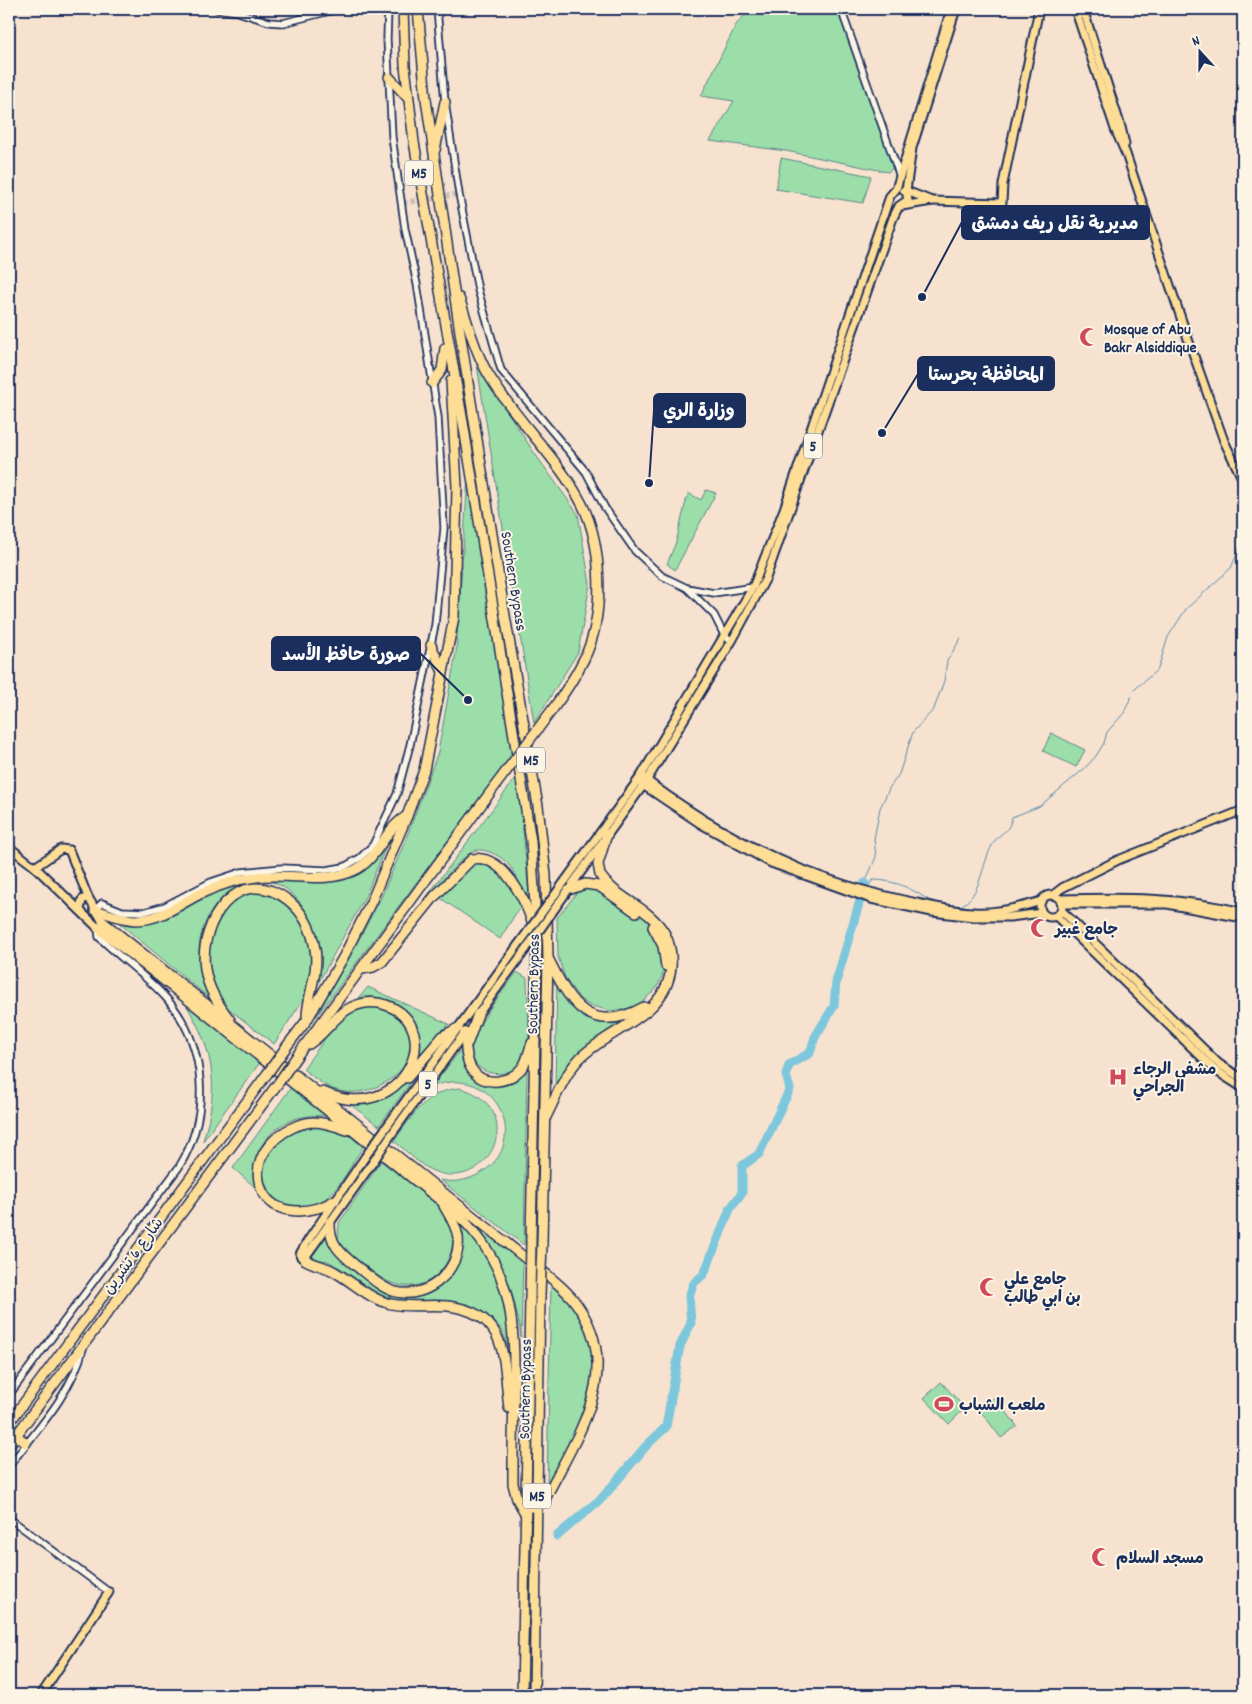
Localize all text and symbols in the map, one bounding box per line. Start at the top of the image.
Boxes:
north arrow [1174,28,1224,78]
text: N [1189,31,1203,52]
road number: M5 [405,160,433,186]
callout: مديرية نقل ريف دمشق [962,206,1149,239]
text: مديرية نقل ريف دمشق [972,213,1138,238]
place label: Mosque of Abu Bakr Alsiddique [1104,319,1196,360]
mosque icon: Mosque of Abu Bakr Alsiddique [1078,326,1100,348]
callout: المحافظة بحرستا [918,357,1054,390]
text: المحافظة بحرستا [928,364,1044,389]
callout: وزارة الري [654,394,745,427]
text: وزارة الري [663,400,735,425]
road number: 5 [804,434,822,458]
street label: Southern Bypass [493,530,532,633]
callout: صورة حافظ الأسد [272,637,420,670]
text: صورة حافظ الأسد [282,642,410,669]
road number: M5 [517,748,545,772]
mosque icon: جامع غبير [1029,917,1051,939]
place label: جامع غبير [1053,919,1118,942]
street label: Southern Bypass [522,933,547,1035]
place label: مشفى الرجاء الجراحي [1133,1059,1216,1101]
hospital icon: مشفى الرجاء الجراحي [1107,1066,1129,1088]
road number: 5 [419,1072,437,1096]
street label: شارع 6 تشرين [98,1213,170,1300]
place label: جامع علي بن ابي طالب [1004,1269,1081,1311]
mosque icon: جامع علي بن ابي طالب [978,1276,1000,1298]
street label: Southern Bypass [514,1338,539,1440]
sports icon: ملعب الشباب [933,1393,955,1415]
place label: ملعب الشباب [959,1395,1046,1418]
road number: M5 [523,1484,551,1508]
mosque icon: مسجد السلام [1090,1546,1112,1568]
place label: مسجد السلام [1116,1548,1204,1571]

